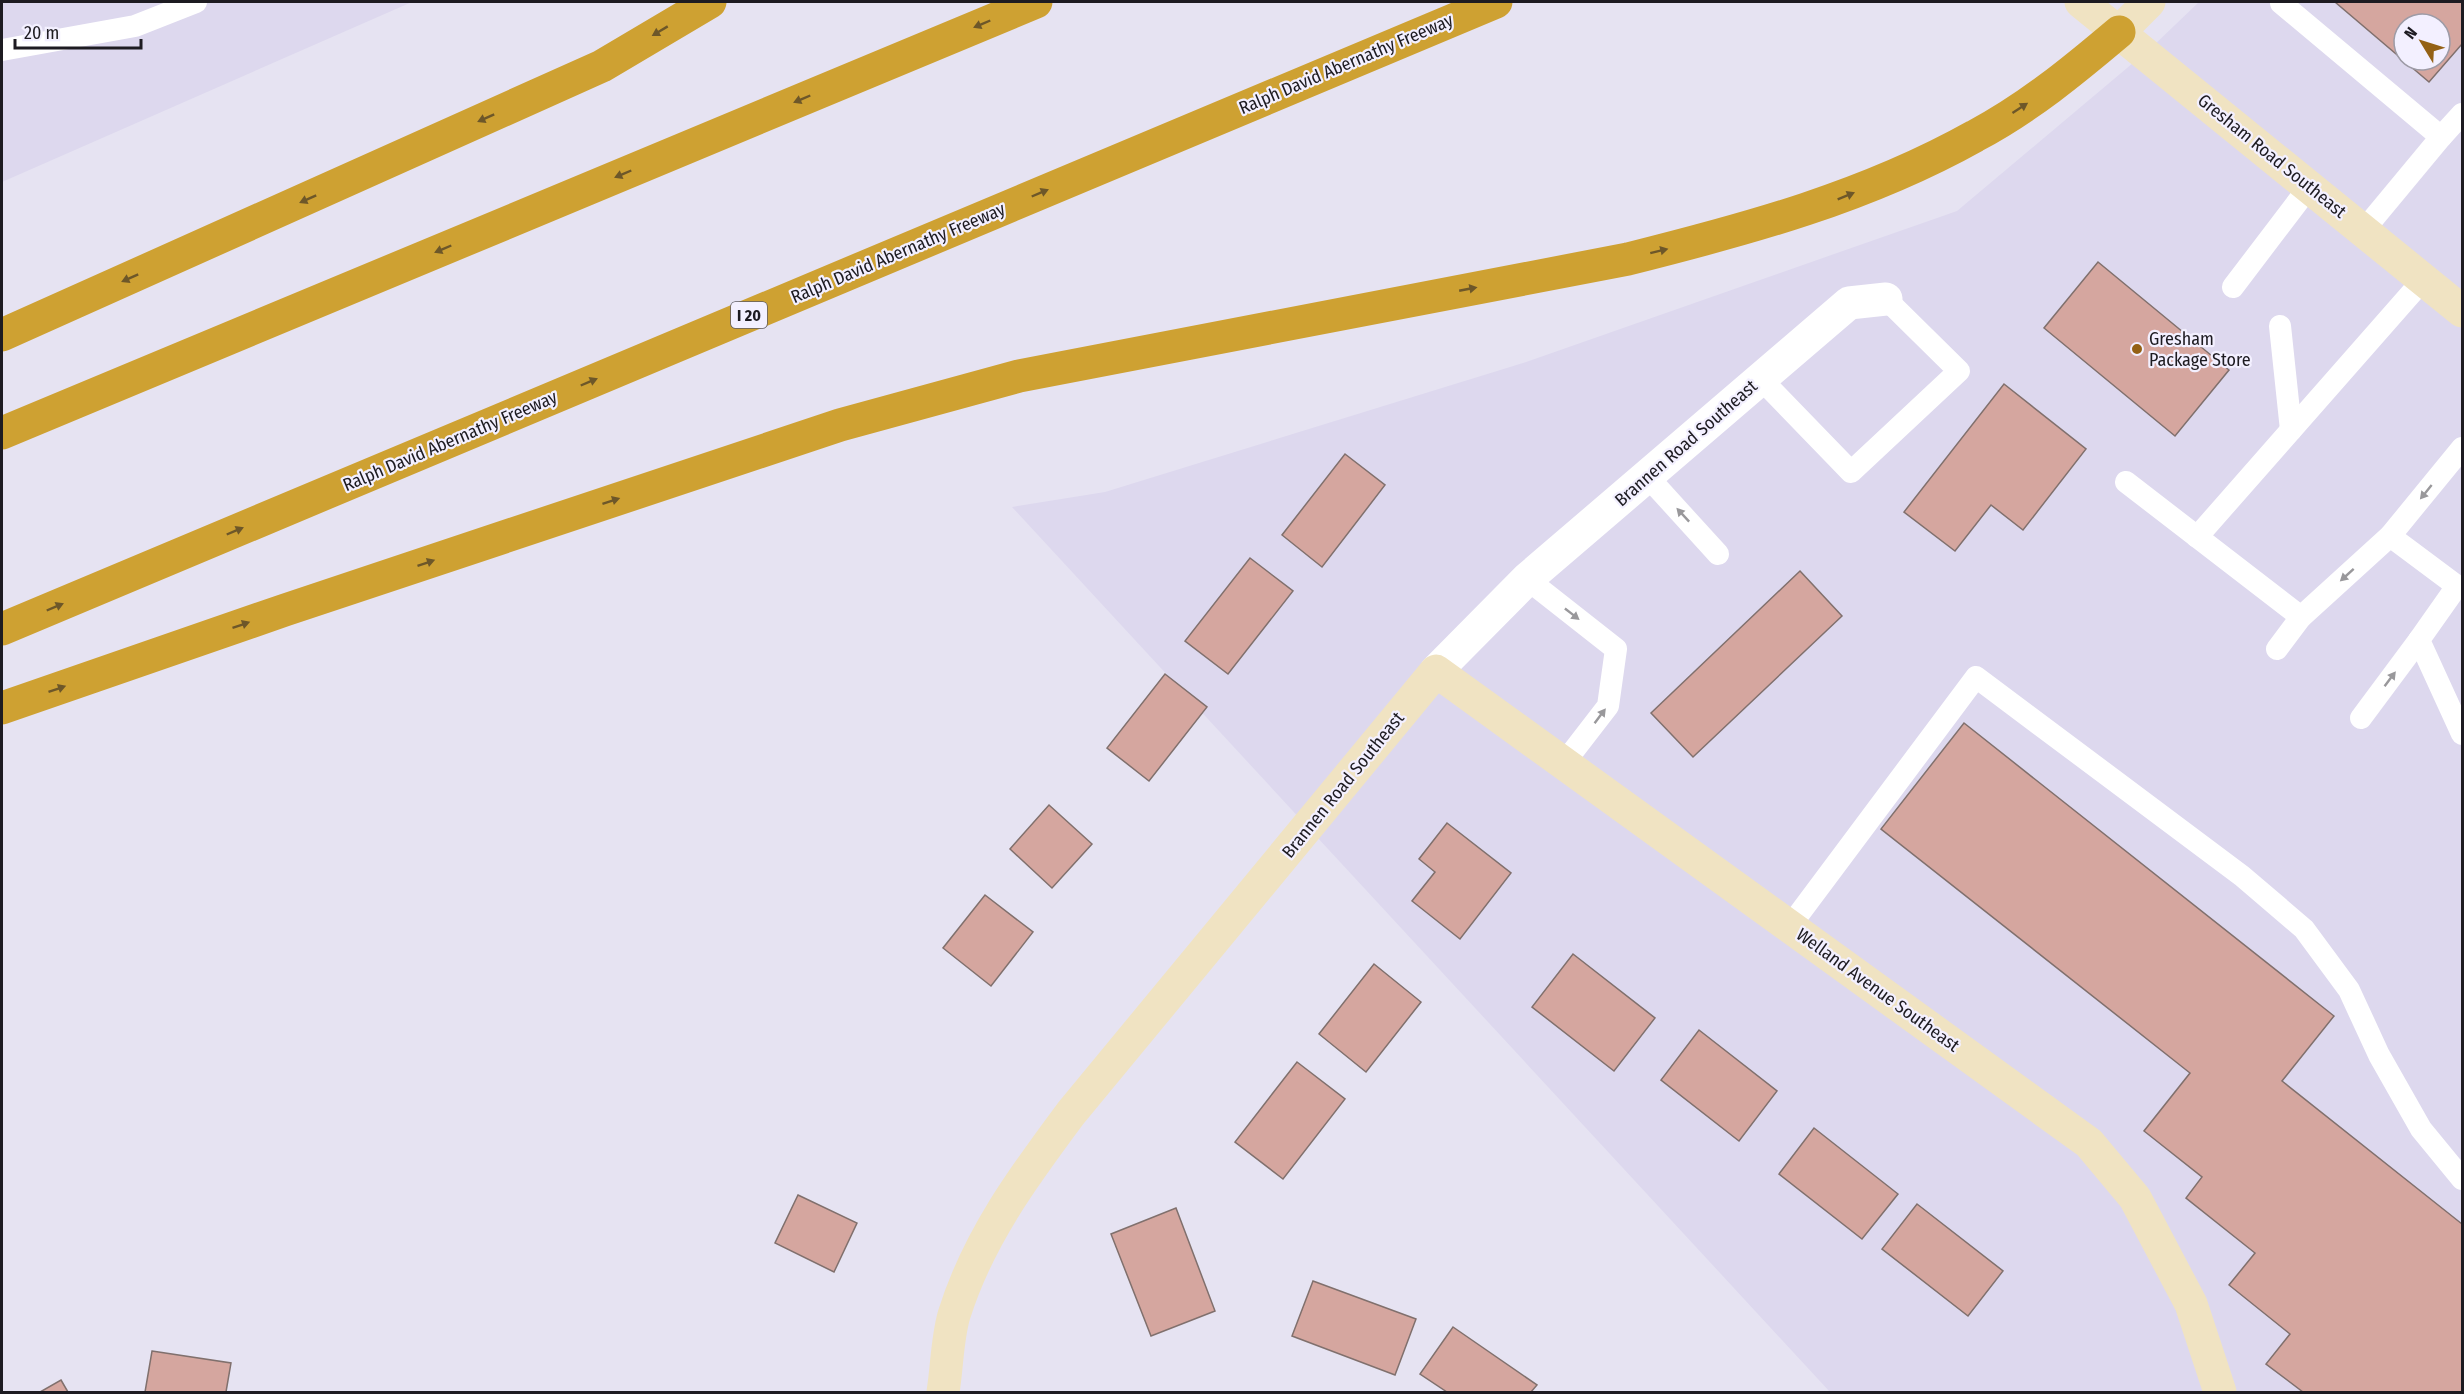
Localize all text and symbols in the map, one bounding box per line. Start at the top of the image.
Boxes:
street label: Ralph David Abernathy Freeway [1236,9,1456,119]
scale bar [15,12,141,50]
north arrow [2392,12,2452,72]
one-way arrow [973,19,991,29]
text: 20 m [24,22,59,44]
text: N [2400,23,2421,43]
one-way arrow [652,26,668,37]
street label: Gresham Road Southeast [2193,89,2351,223]
one-way arrow [793,94,811,104]
one-way arrow [2011,102,2027,114]
one-way arrow [477,114,494,123]
one-way arrow [613,169,631,179]
one-way arrow [1031,188,1049,197]
one-way arrow [1837,191,1855,200]
one-way arrow [300,194,317,203]
street label: Ralph David Abernathy Freeway [788,198,1008,308]
one-way arrow [433,244,451,254]
one-way arrow [1650,246,1668,256]
one-way arrow [121,274,139,283]
one-way arrow [1459,284,1478,293]
road number: I 20 [731,302,767,328]
place label: Gresham Package Store [2149,328,2251,371]
marker: Gresham Package Store [2130,342,2144,356]
street label: Brannen Road Southeast [1610,375,1762,511]
one-way arrow [581,378,598,387]
street label: Ralph David Abernathy Freeway [340,386,560,496]
one-way arrow [2420,484,2433,500]
one-way arrow [602,495,620,505]
one-way arrow [1676,508,1690,522]
one-way arrow [227,526,245,536]
one-way arrow [417,557,435,567]
one-way arrow [2340,568,2355,581]
one-way arrow [47,602,65,612]
one-way arrow [1564,608,1580,620]
one-way arrow [232,620,250,630]
one-way arrow [2383,672,2395,687]
one-way arrow [48,684,66,694]
street label: Brannen Road Southeast [1277,707,1409,863]
one-way arrow [1593,708,1606,724]
street label: Welland Avenue Southeast [1792,923,1964,1057]

